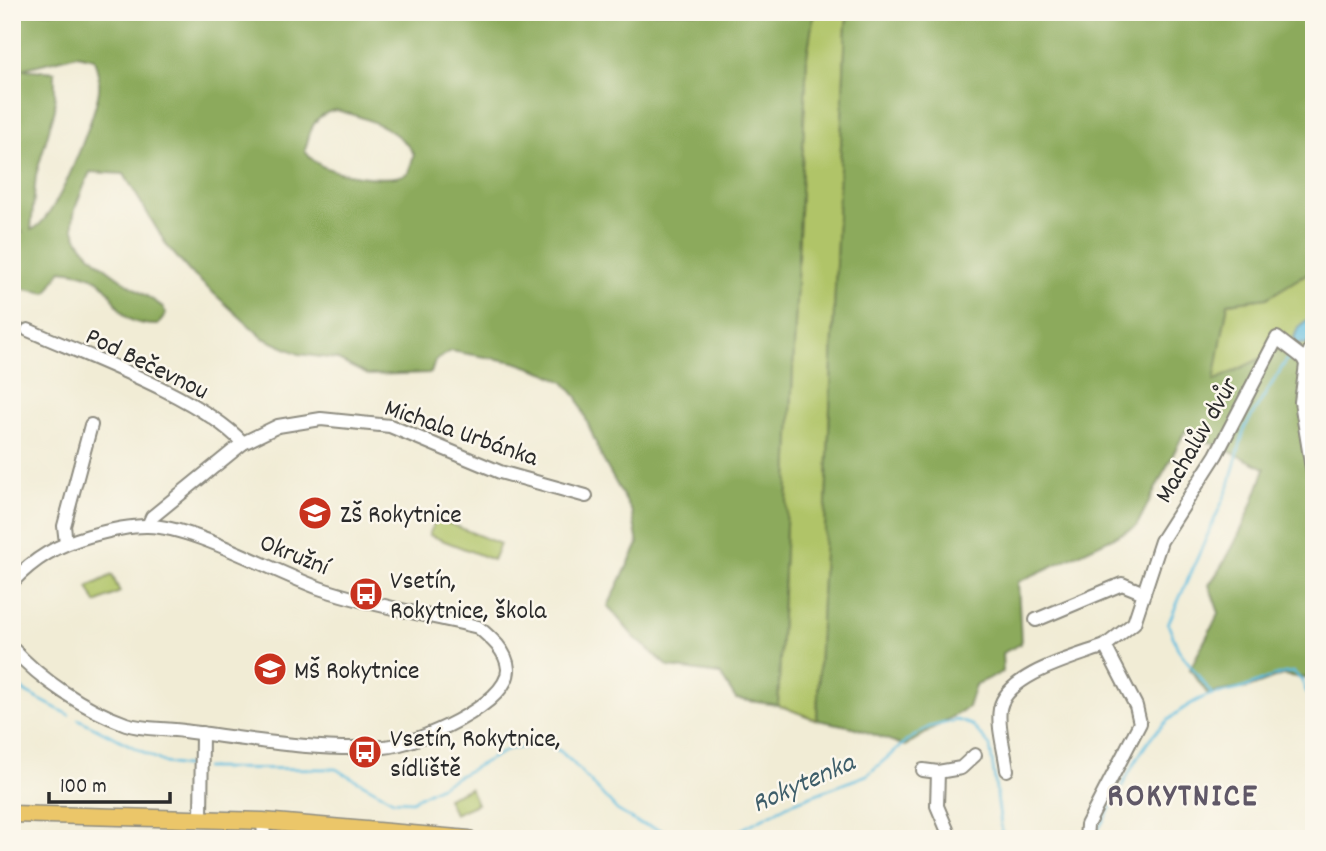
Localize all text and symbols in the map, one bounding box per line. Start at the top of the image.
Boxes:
street label: Pod Bečevnou [79,319,214,411]
street label: Machalův dvůr [1147,371,1249,511]
street label: Michala Urbánka [379,391,543,478]
school or university icon: ZŠ Rokytnice [296,494,334,532]
place label: ZŠ Rokytnice [340,498,462,535]
street label: Okružní [253,526,336,588]
place label: Vsetín, Rokytnice, škola [390,564,547,631]
bus stop icon: Vsetín, Rokytnice, škola [347,575,385,613]
school or university icon: MŠ Rokytnice [251,650,289,688]
place label: MŠ Rokytnice [294,654,420,691]
place label: Vsetín, Rokytnice, sídliště [390,722,561,789]
bus stop icon: Vsetín, Rokytnice, sídliště [346,733,384,771]
water label: Rokytenka [746,744,864,826]
scale bar [49,760,170,804]
text: 100 m [60,773,107,803]
district label: ROKYTNICE [1107,775,1259,822]

